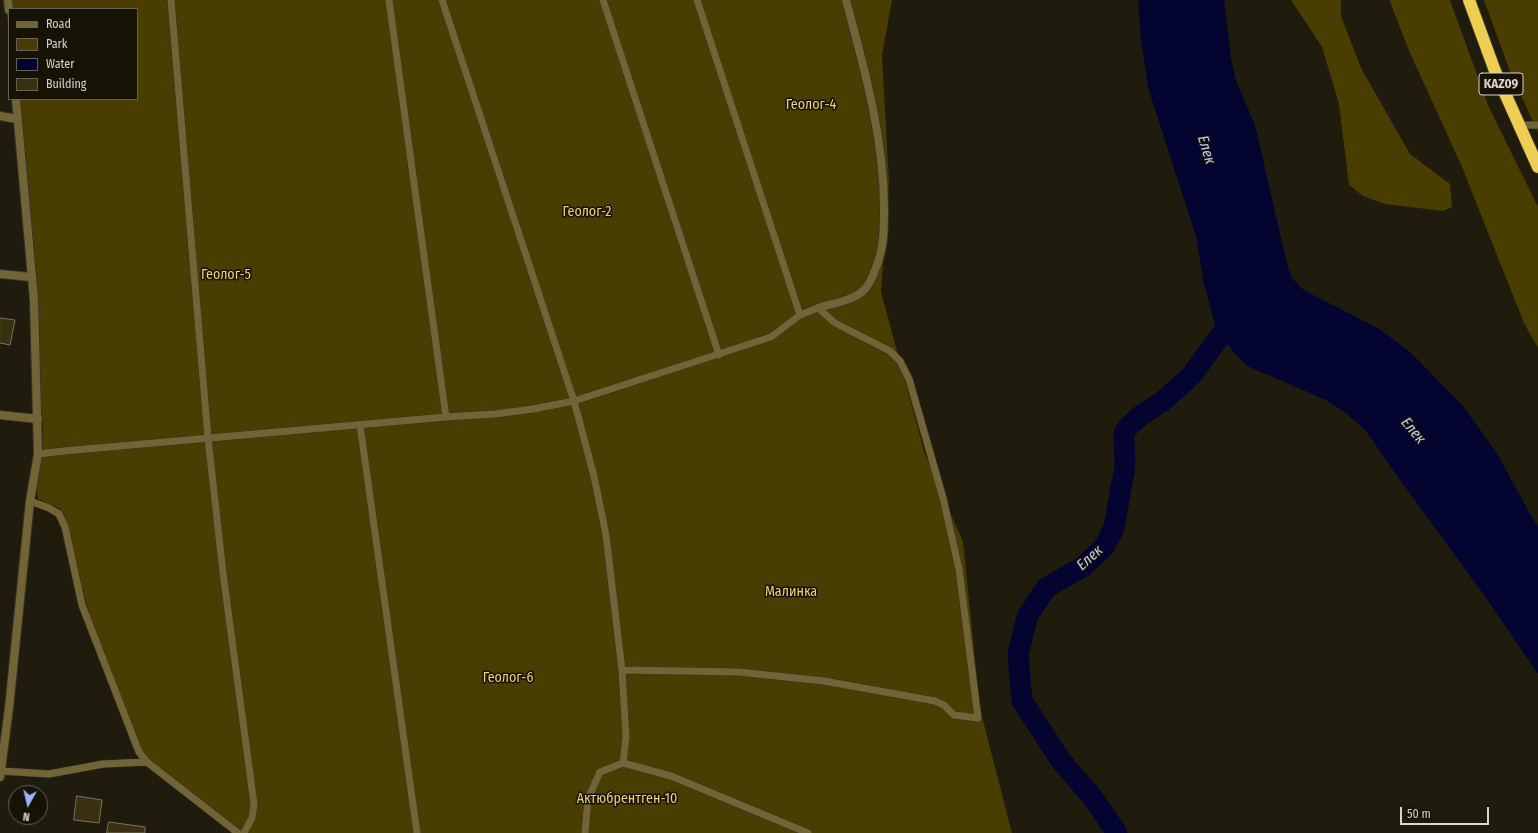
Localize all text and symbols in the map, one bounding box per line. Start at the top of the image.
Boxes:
legend [8,8,138,100]
text: Road [46,17,71,31]
text: Park [46,37,67,51]
text: Water [46,57,74,71]
road number: KAZ09 [1479,73,1523,95]
text: Building [46,77,86,91]
park label: Геолог-4 [786,97,836,113]
water label: Елек [1193,133,1219,167]
park label: Геолог-2 [562,204,612,220]
park label: Геолог-5 [201,267,251,283]
water label: Елек [1397,414,1429,448]
water label: Елек [1073,542,1107,574]
park label: Малинка [765,584,817,600]
park label: Геолог-6 [483,670,533,686]
north arrow [8,785,48,825]
park label: Актюбрентген-10 [577,791,677,807]
scale bar [1402,799,1491,825]
text: 50 m [1407,807,1431,821]
text: N [22,809,31,823]

